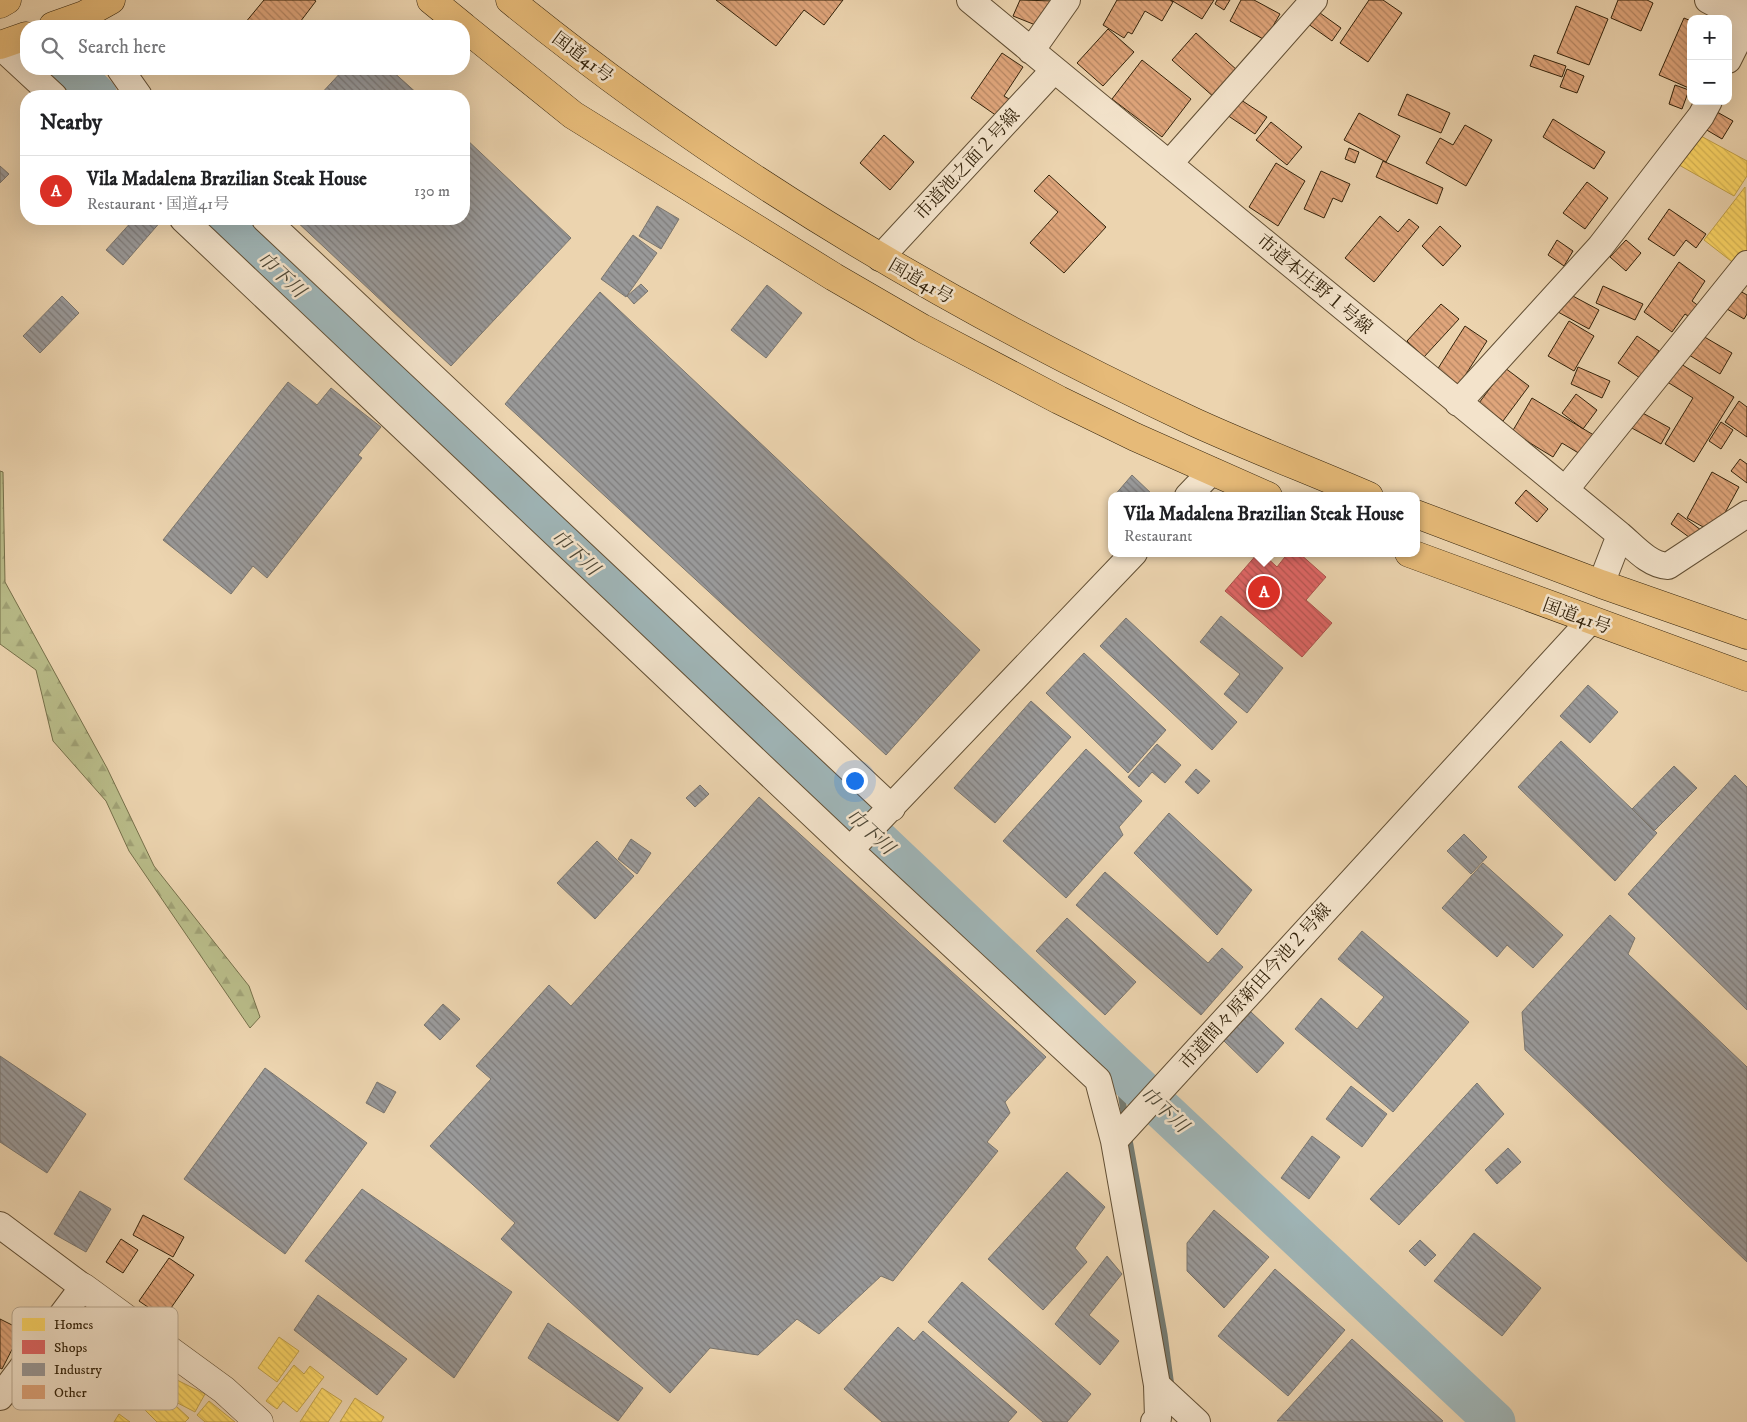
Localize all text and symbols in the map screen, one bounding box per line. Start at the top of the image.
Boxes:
map controls [1687,15,1732,105]
button: + [1687,15,1732,60]
search box [20,20,470,75]
street label: 国道41号 [547,28,617,88]
icon: search [38,34,66,62]
text: Search here [78,36,166,59]
button: − [1687,60,1732,105]
street label: 市道池之面２号線 [911,105,1025,225]
text: Nearby [40,110,102,136]
text: Vila Madalena Brazilian Steak House [87,168,367,191]
text: A [51,181,61,201]
text: 130 m [414,181,450,201]
text: Restaurant · 国道41号 [87,194,229,214]
street label: 市道本庄野１号線 [1252,230,1377,339]
water label: 巾下川 [252,247,311,304]
street label: 国道41号 [884,255,957,309]
popup [1108,492,1420,557]
text: Vila Madalena Brazilian Steak House [1124,503,1404,526]
water label: 巾下川 [546,525,605,582]
text: Restaurant [1124,526,1192,546]
pin: A [1248,573,1280,611]
street label: 国道41号 [1540,594,1614,639]
your location [842,768,868,794]
water label: 巾下川 [841,804,900,861]
street label: 市道間々原新田今池２号線 [1175,899,1336,1074]
water label: 巾下川 [1135,1082,1194,1139]
legend [12,1307,178,1410]
text: Homes [54,1316,94,1334]
text: Shops [54,1339,87,1357]
text: Industry [54,1361,102,1379]
text: Other [54,1384,87,1402]

